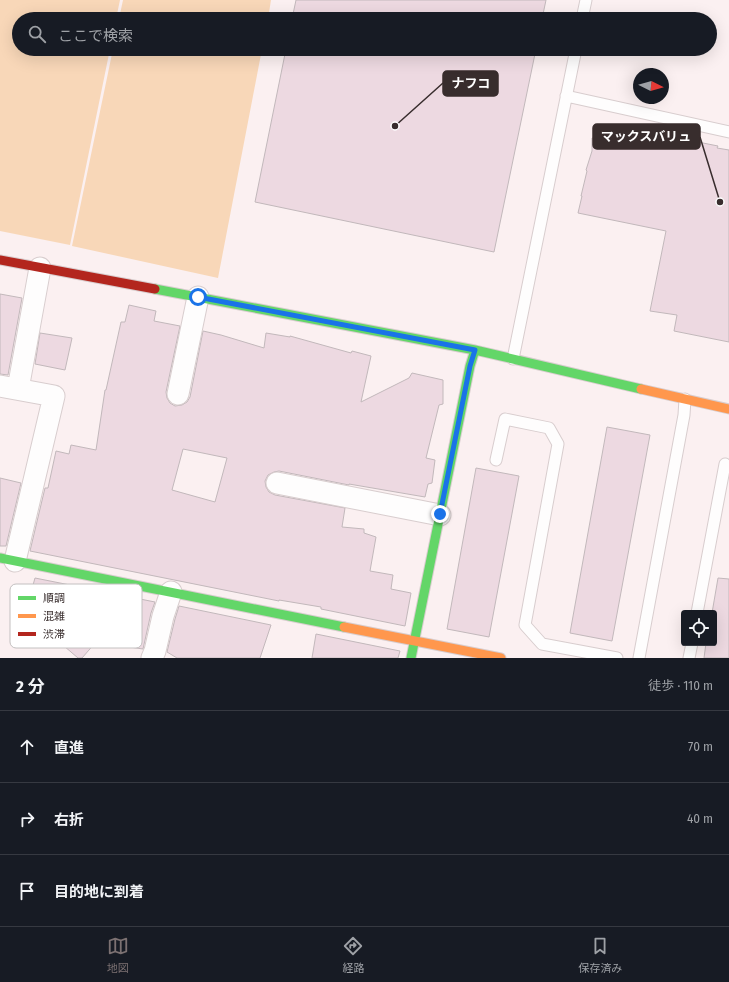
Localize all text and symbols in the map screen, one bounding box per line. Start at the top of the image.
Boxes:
search box [12,12,717,56]
icon: search [26,23,48,45]
text: ここで検索 [58,27,133,45]
north arrow [633,68,669,104]
callout: ナフコ [443,71,498,96]
text: ナフコ [451,76,491,91]
callout: マックスバリュ [593,124,700,149]
text: マックスバリュ [601,129,691,144]
route start [189,288,207,306]
route end [431,505,449,523]
legend [10,584,142,648]
text: 順調 [43,592,65,605]
text: 混雑 [43,610,65,623]
map controls [681,610,717,646]
button: locate [681,610,717,646]
text: 渋滞 [43,628,65,641]
text: 2 分 [16,676,44,697]
text: 徒歩 · 110 m [648,678,713,693]
icon: ahead [16,736,38,758]
text: 直進 [54,739,84,757]
text: 70 m [688,739,713,754]
icon: right [16,808,38,830]
text: 右折 [54,811,84,829]
text: 40 m [687,811,713,826]
icon: arrive [16,880,38,902]
text: 目的地に到着 [54,883,144,901]
tab: 地図 [107,935,129,975]
tab: 経路 [342,935,364,975]
tab: 保存済み [578,935,622,975]

